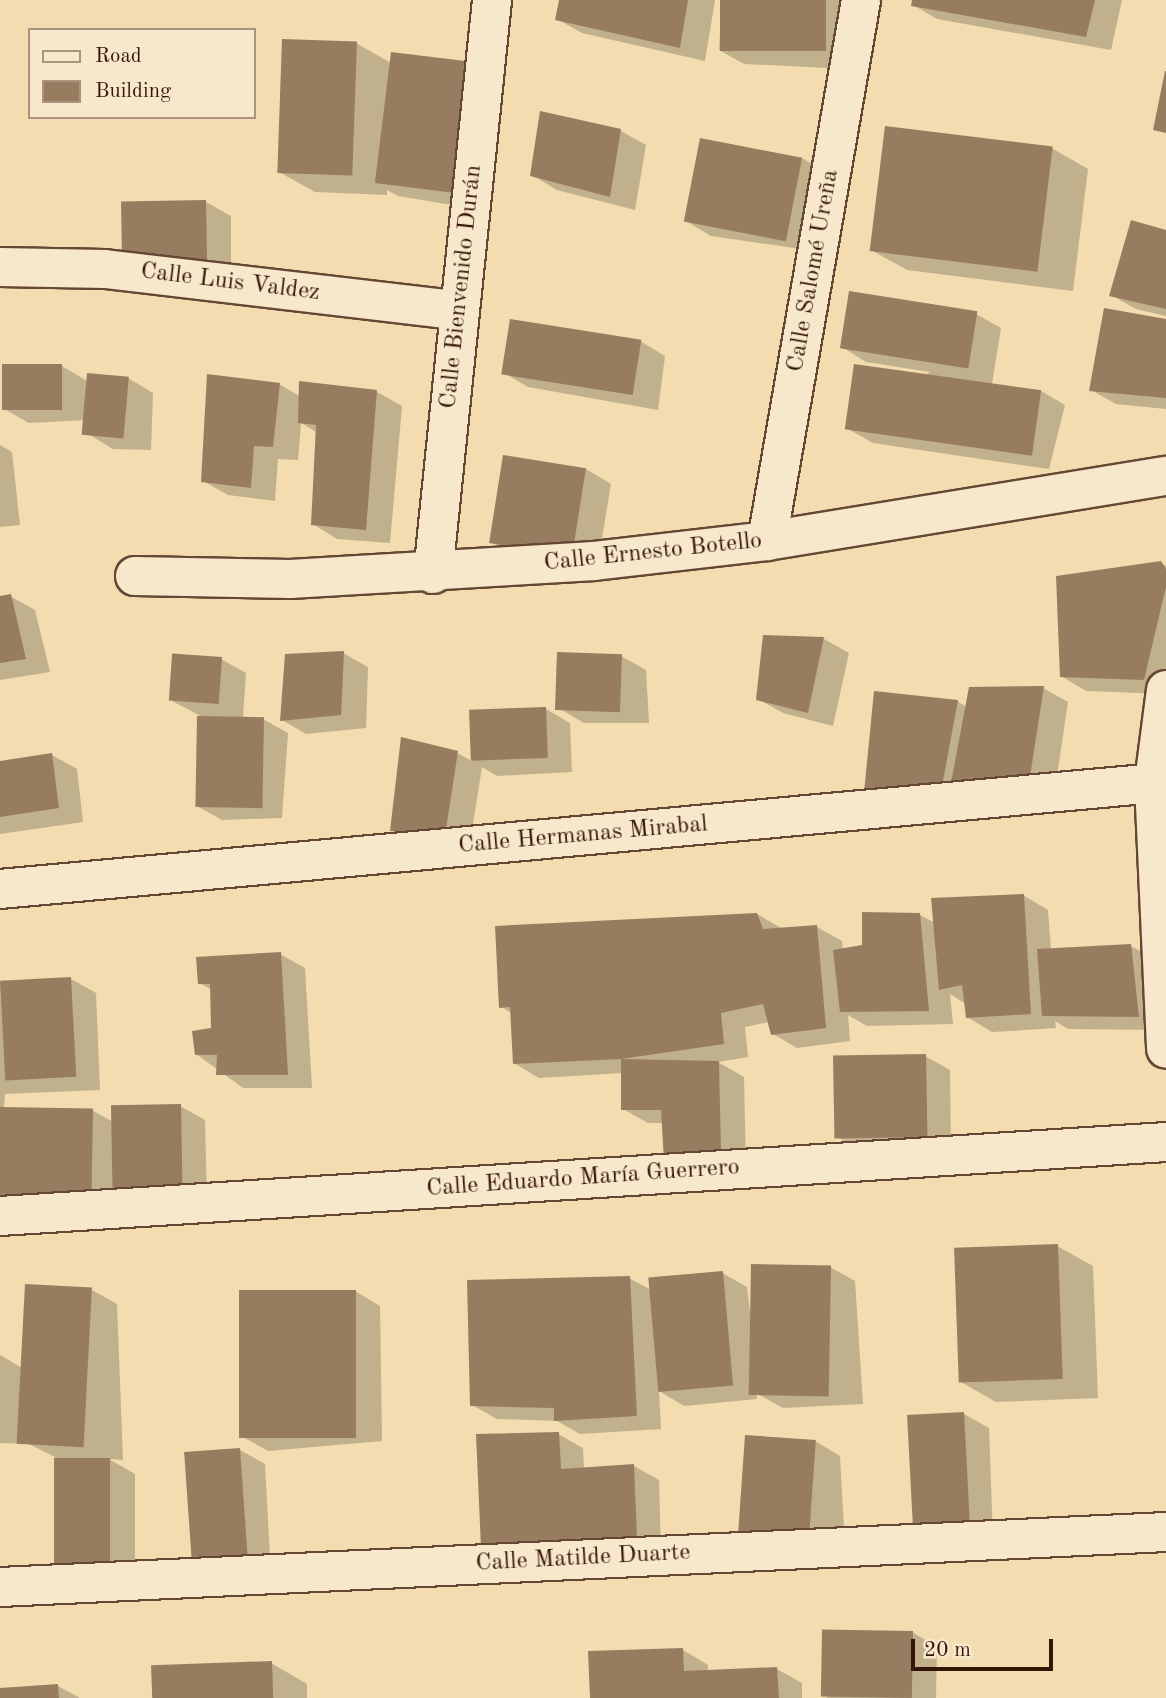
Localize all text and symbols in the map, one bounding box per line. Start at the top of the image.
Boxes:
legend [28,28,256,119]
text: Road [95,46,142,67]
text: Building [95,81,171,102]
street label: Calle Bienvenido Durán [435,164,489,410]
street label: Calle Salomé Ureña [782,168,846,374]
street label: Calle Luis Valdez [139,258,321,308]
street label: Calle Ernesto Botello [542,527,764,579]
street label: Calle Hermanas Mirabal [457,811,709,861]
street label: Calle Eduardo María Guerrero [425,1154,741,1204]
street label: Calle Matilde Duarte [475,1539,691,1579]
scale bar [914,1624,1056,1668]
text: 20 m [924,1640,971,1661]

